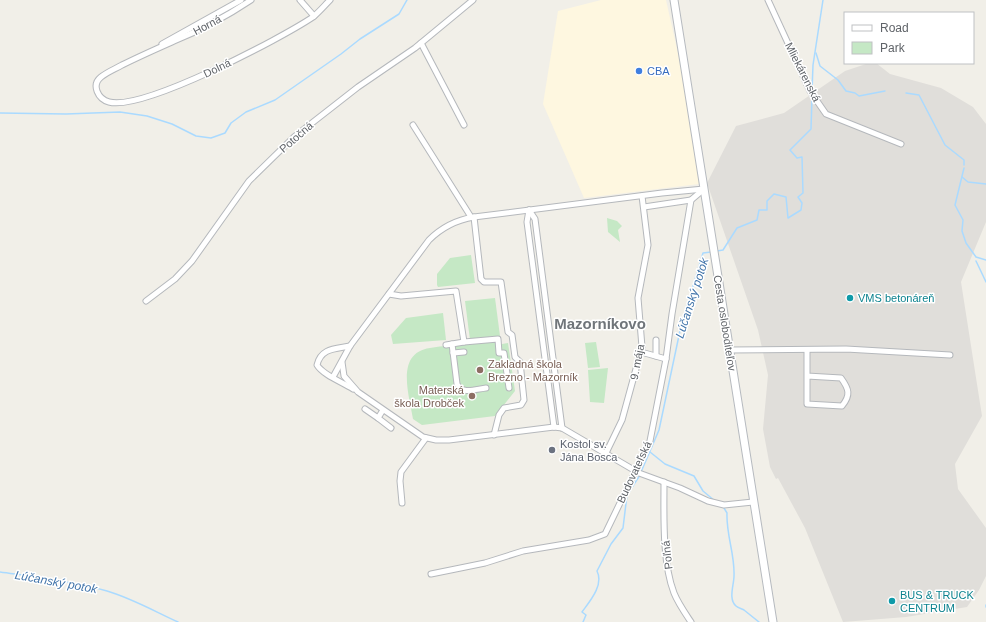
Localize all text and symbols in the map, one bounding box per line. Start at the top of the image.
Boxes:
street label: Horná [191,12,224,37]
legend [844,12,974,64]
text: Road [880,21,909,35]
street label: Mliekárenská [783,40,823,104]
text: Park [880,41,906,55]
street label: Dolná [201,56,233,80]
place label: CBA [647,65,670,77]
marker: CBA [634,66,644,76]
street label: Potočná [277,119,316,155]
water label: Lúčanský potok [672,255,712,340]
street label: Cesta osloboditeľov [712,274,739,372]
place label: VMS betonáreň [858,292,934,304]
marker: VMS betonáreň [845,293,855,303]
district label: Mazorníkovo [554,315,646,332]
street label: 9. mája [628,342,646,381]
place label: Zakladná škola Brezno - Mazorník [488,358,578,383]
marker: Zakladná škola Brezno - Mazorník [475,365,485,375]
place label: Materská škola Drobček [394,384,465,409]
marker: Materská škola Drobček [467,391,477,401]
place label: Kostol sv. Jána Bosca [560,438,618,463]
street label: Budovateľská [614,438,654,505]
marker: Kostol sv. Jána Bosca [547,445,557,455]
street label: Poľná [659,539,674,570]
water label: Lúčanský potok [14,568,99,596]
place label: BUS & TRUCK CENTRUM [900,589,974,614]
marker: BUS & TRUCK CENTRUM [887,596,897,606]

